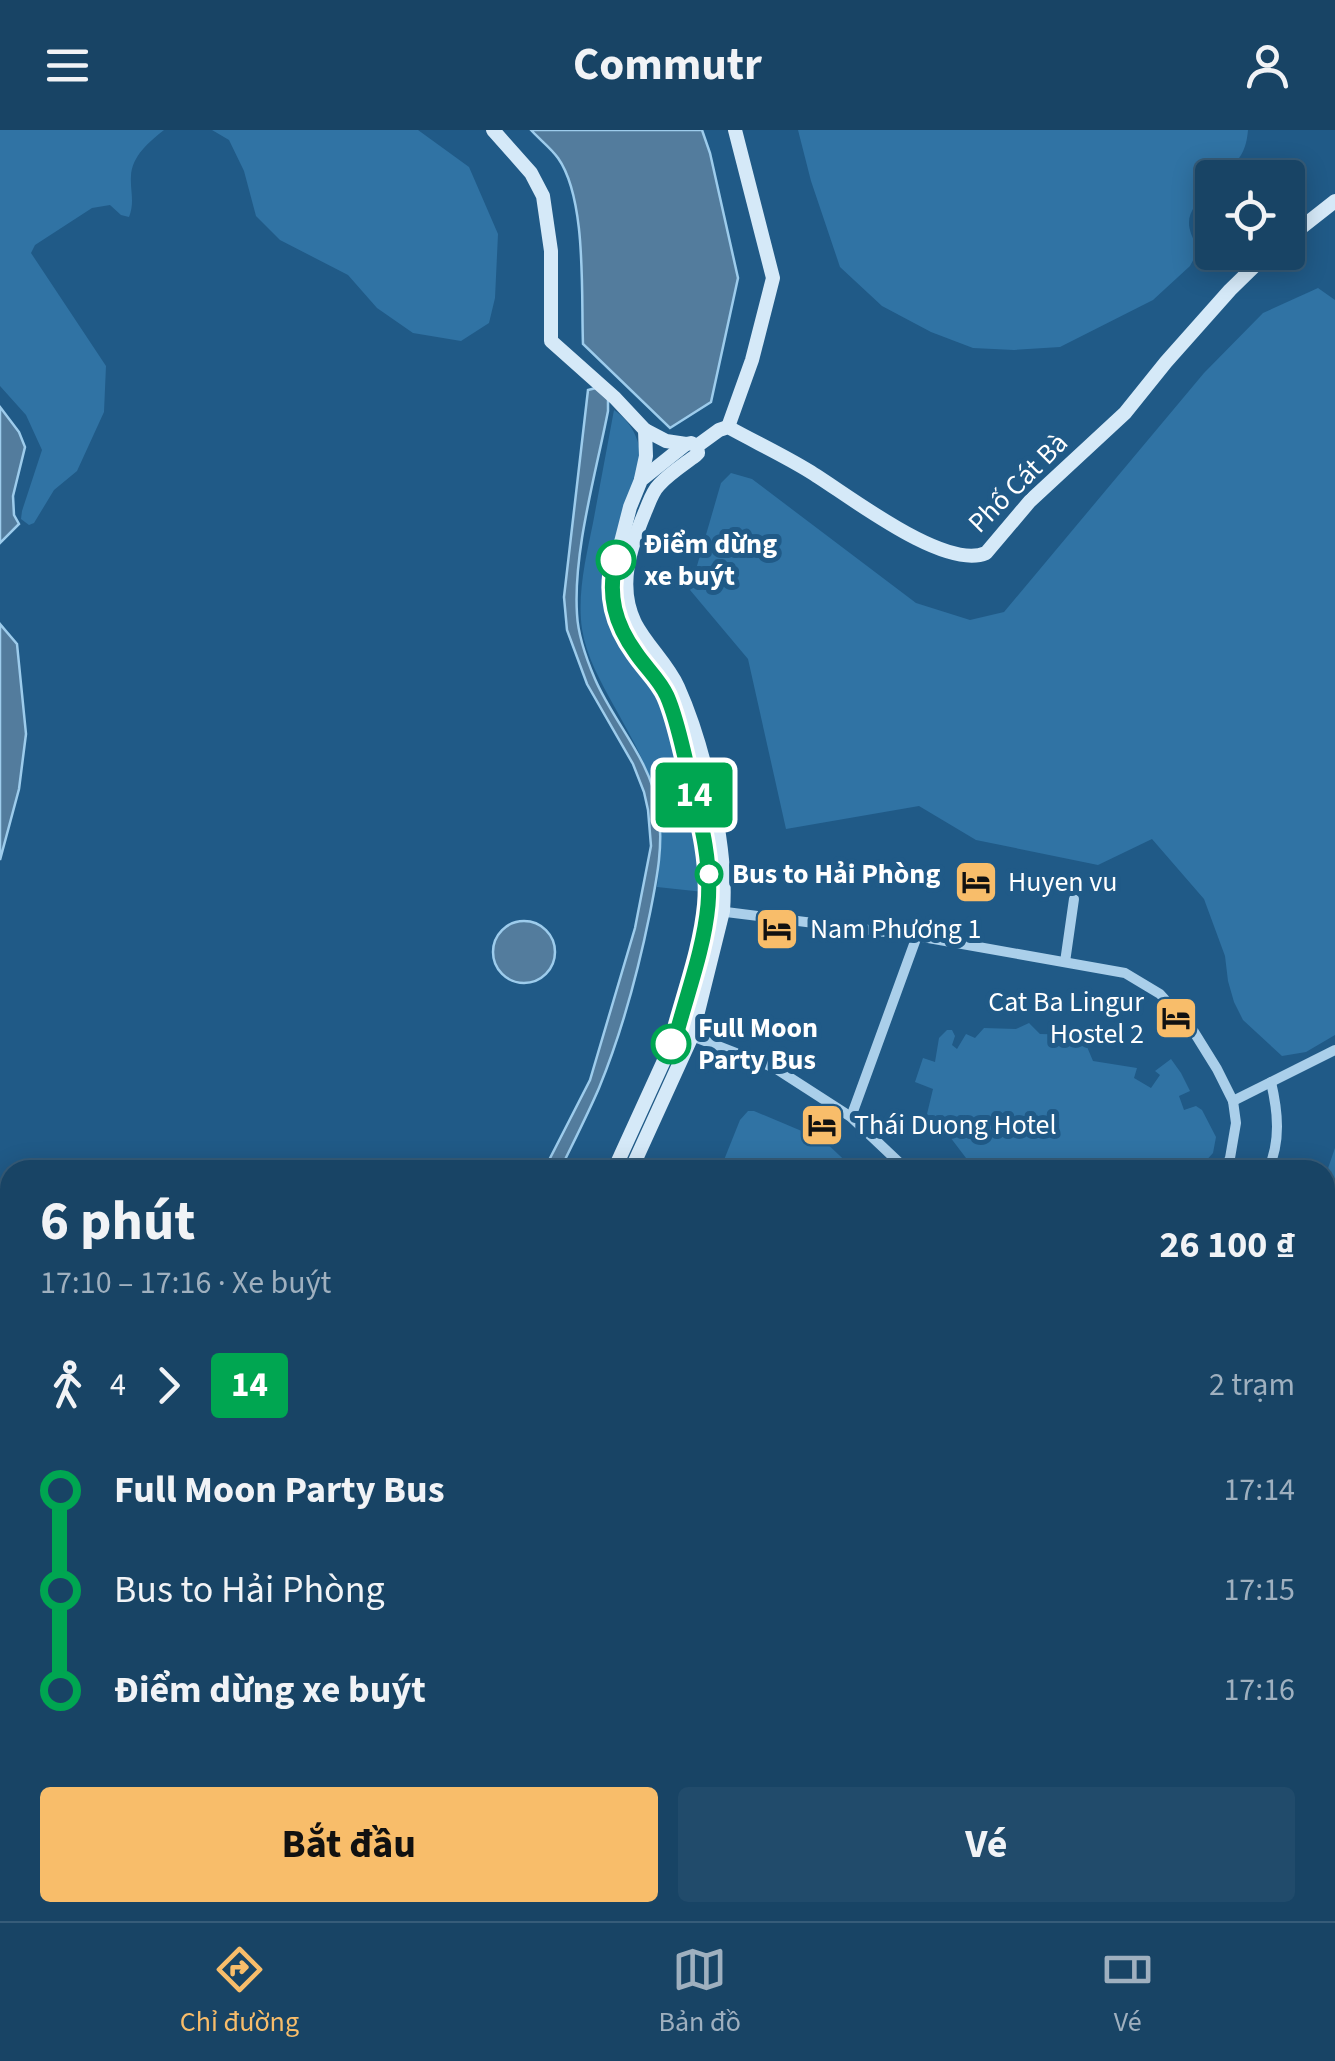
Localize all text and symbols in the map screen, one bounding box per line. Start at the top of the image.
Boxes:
text: Commutr [573,33,762,97]
icon: menu [40,38,95,93]
icon: person [1240,38,1295,93]
map controls [1195,160,1305,270]
button: locate [1195,160,1305,270]
street label: Phố Cát Bà [959,424,1077,542]
place label: Điểm dừng xe buýt [644,524,777,596]
marker: Điểm dừng xe buýt [597,541,635,579]
line badge: 14 [649,762,739,828]
text: 14 [676,770,712,820]
place label: Bus to Hải Phòng [732,854,940,894]
hotel icon: Huyen vu [953,859,999,905]
marker: Bus to Hải Phòng [696,861,722,887]
place label: Huyen vu [1008,862,1118,902]
hotel icon: Nam Phương 1 [754,906,800,952]
place label: Nam Phương 1 [810,909,981,949]
place label: Cat Ba Lingur Hostel 2 [988,982,1144,1054]
hotel icon: Cat Ba Lingur Hostel 2 [1153,995,1199,1041]
place label: Full Moon Party Bus [698,1008,818,1080]
marker: Full Moon Party Bus [652,1025,690,1063]
hotel icon: Thái Duong Hotel [799,1102,845,1148]
place label: Thái Duong Hotel [854,1105,1057,1145]
text: 6 phút [40,1183,195,1261]
text: 26 100 ₫ [1159,1218,1295,1272]
text: 17:10 – 17:16 · Xe buýt [40,1260,331,1306]
icon: walk [40,1358,95,1413]
icon: forward [141,1358,196,1413]
text: 14 [231,1360,268,1410]
text: 4 [110,1362,126,1408]
text: 2 trạm [1209,1362,1295,1408]
text: Full Moon Party Bus [114,1463,444,1517]
text: 17:14 [1223,1467,1295,1513]
text: Bus to Hải Phòng [114,1563,385,1617]
text: 17:15 [1223,1567,1295,1613]
text: Điểm dừng xe buýt [114,1663,426,1717]
text: 17:16 [1223,1667,1295,1713]
button: Bắt đầu [40,1787,658,1902]
button: Vé [678,1787,1295,1902]
tab: Chỉ đường [180,1942,299,2042]
tab: Bản đồ [658,1942,741,2042]
tab: Vé [1100,1942,1155,2042]

